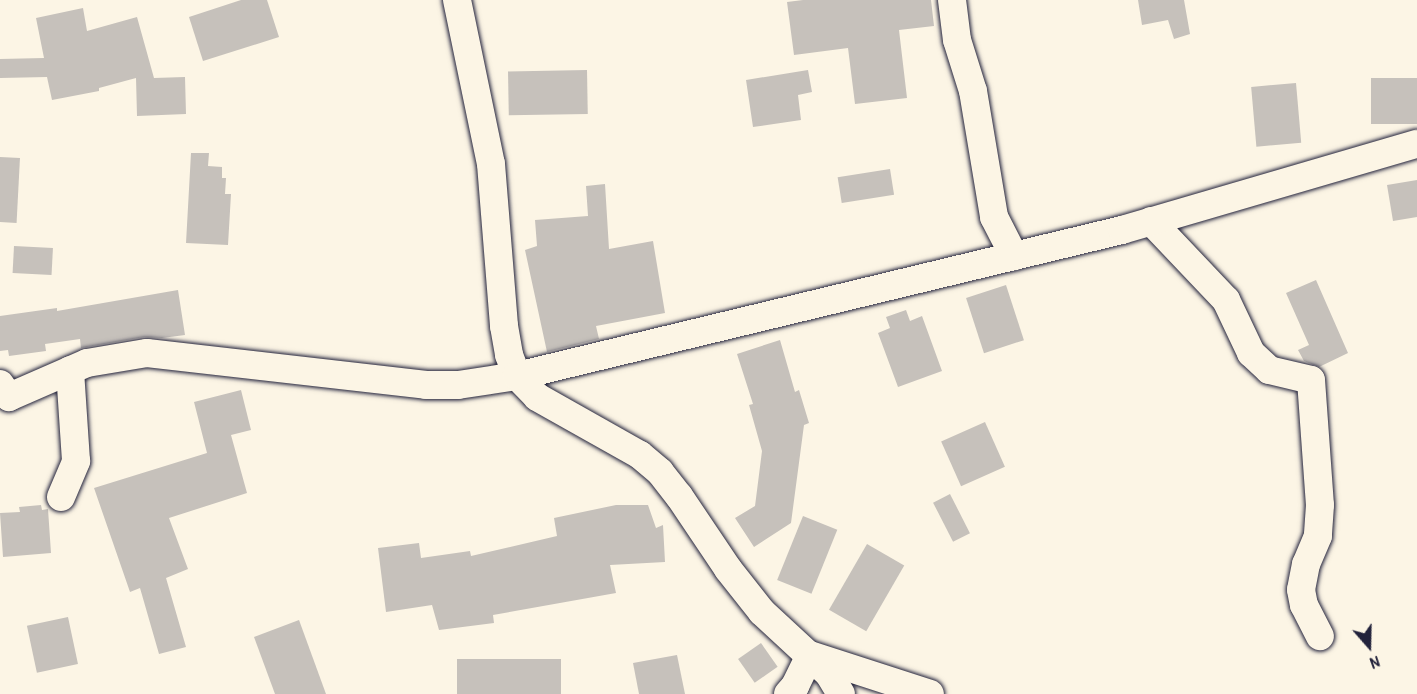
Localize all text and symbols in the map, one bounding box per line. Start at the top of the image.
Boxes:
north arrow [1339,616,1399,676]
text: N [1367,651,1383,675]

